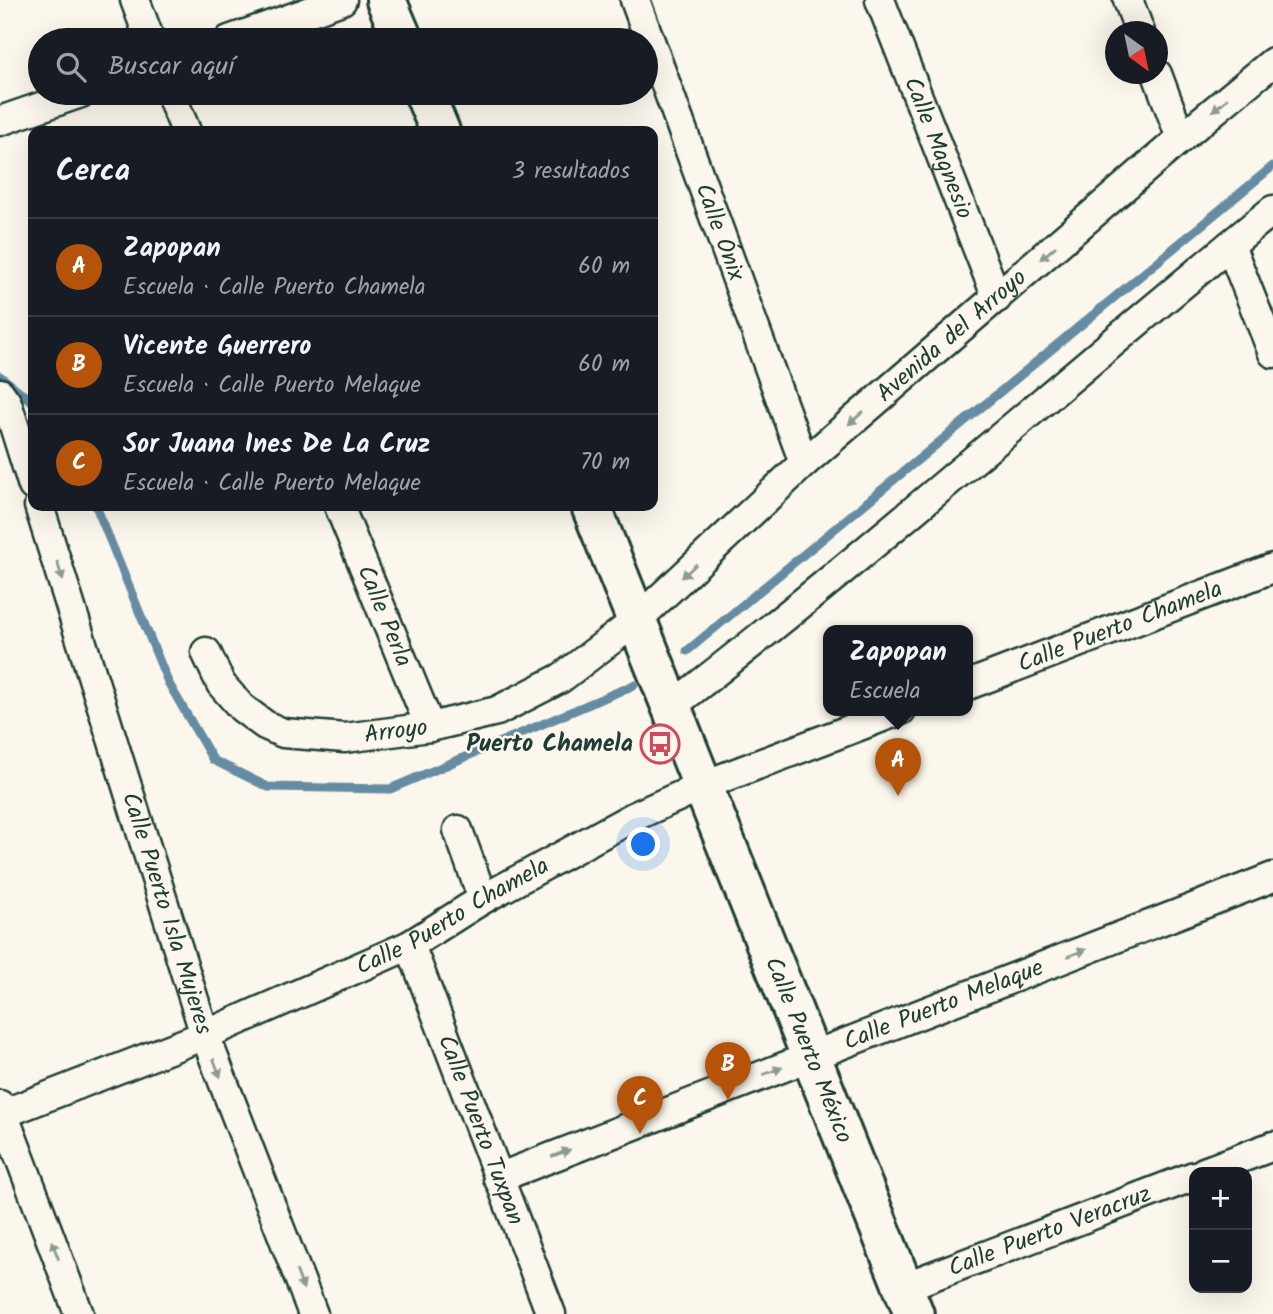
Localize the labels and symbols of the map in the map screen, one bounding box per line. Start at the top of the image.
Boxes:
north arrow [1105,21,1168,84]
street label: Calle Magnesio [893,71,984,225]
one-way arrow [1212,98,1230,113]
street label: Calle Ónix [684,178,756,287]
one-way arrow [1040,245,1057,261]
street label: Avenida del Arroyo [867,259,1036,412]
one-way arrow [848,410,865,425]
street label: Calle Perla [346,559,423,673]
one-way arrow [55,561,65,582]
one-way arrow [681,563,698,579]
street label: Calle Puerto Chamela [1012,570,1228,684]
street label: Arroyo [362,708,430,755]
bus stop icon: Puerto Chamela [639,723,681,765]
place label: Puerto Chamela [466,725,633,764]
pin: A [875,738,921,796]
street label: Calle Puerto Isla Mujeres [111,787,223,1039]
your location [626,827,660,861]
street label: Calle Puerto Chamela [350,847,556,986]
street label: Calle Puerto Melaque [838,948,1049,1061]
one-way arrow [1066,948,1087,959]
street label: Calle Puerto México [754,951,863,1149]
street label: Calle Puerto Tuxpan [427,1029,535,1231]
pin: B [705,1042,751,1100]
one-way arrow [212,1058,223,1079]
one-way arrow [763,1065,784,1076]
pin: C [617,1076,663,1134]
one-way arrow [551,1148,572,1159]
street label: Calle Puerto Veracruz [943,1175,1157,1288]
one-way arrow [49,1240,60,1261]
one-way arrow [294,1270,305,1291]

